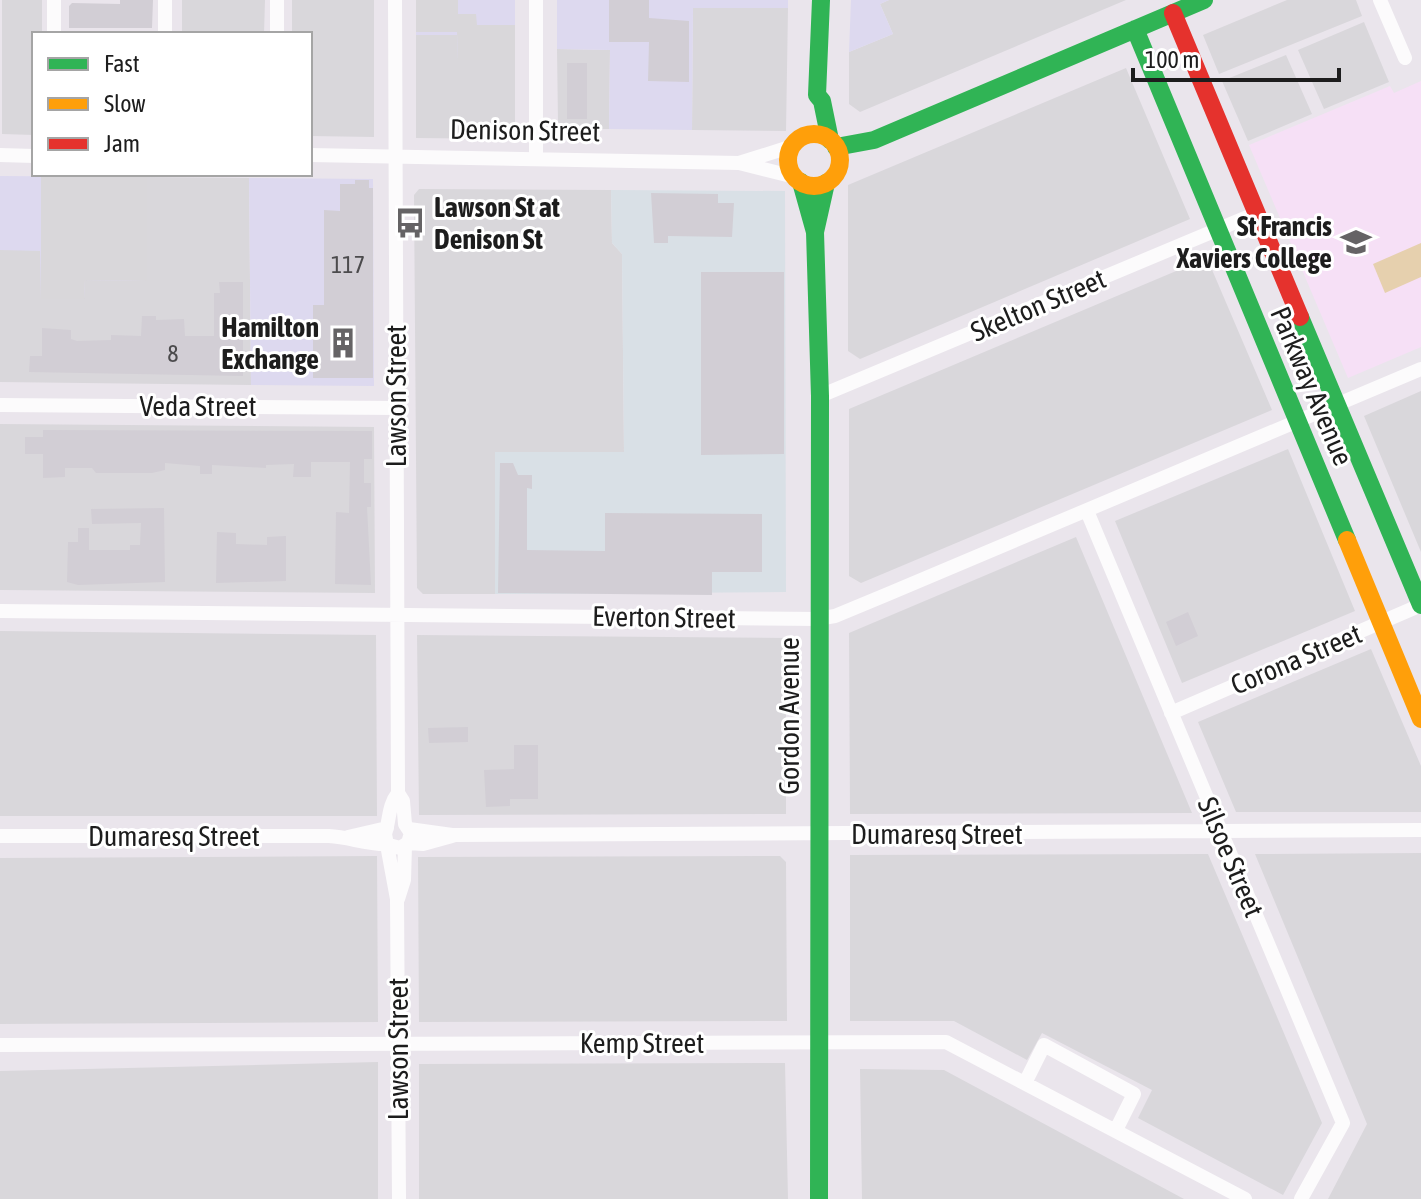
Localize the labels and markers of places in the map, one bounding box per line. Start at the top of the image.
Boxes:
place label: Lawson St at Denison St [434,191,560,255]
bus stop icon: Lawson St at Denison St [393,206,427,240]
place label: St Francis Xaviers College [1175,210,1332,274]
school or university icon: St Francis Xaviers College [1339,225,1373,259]
place label: Hamilton Exchange [221,311,319,375]
building icon: Hamilton Exchange [326,326,360,360]

